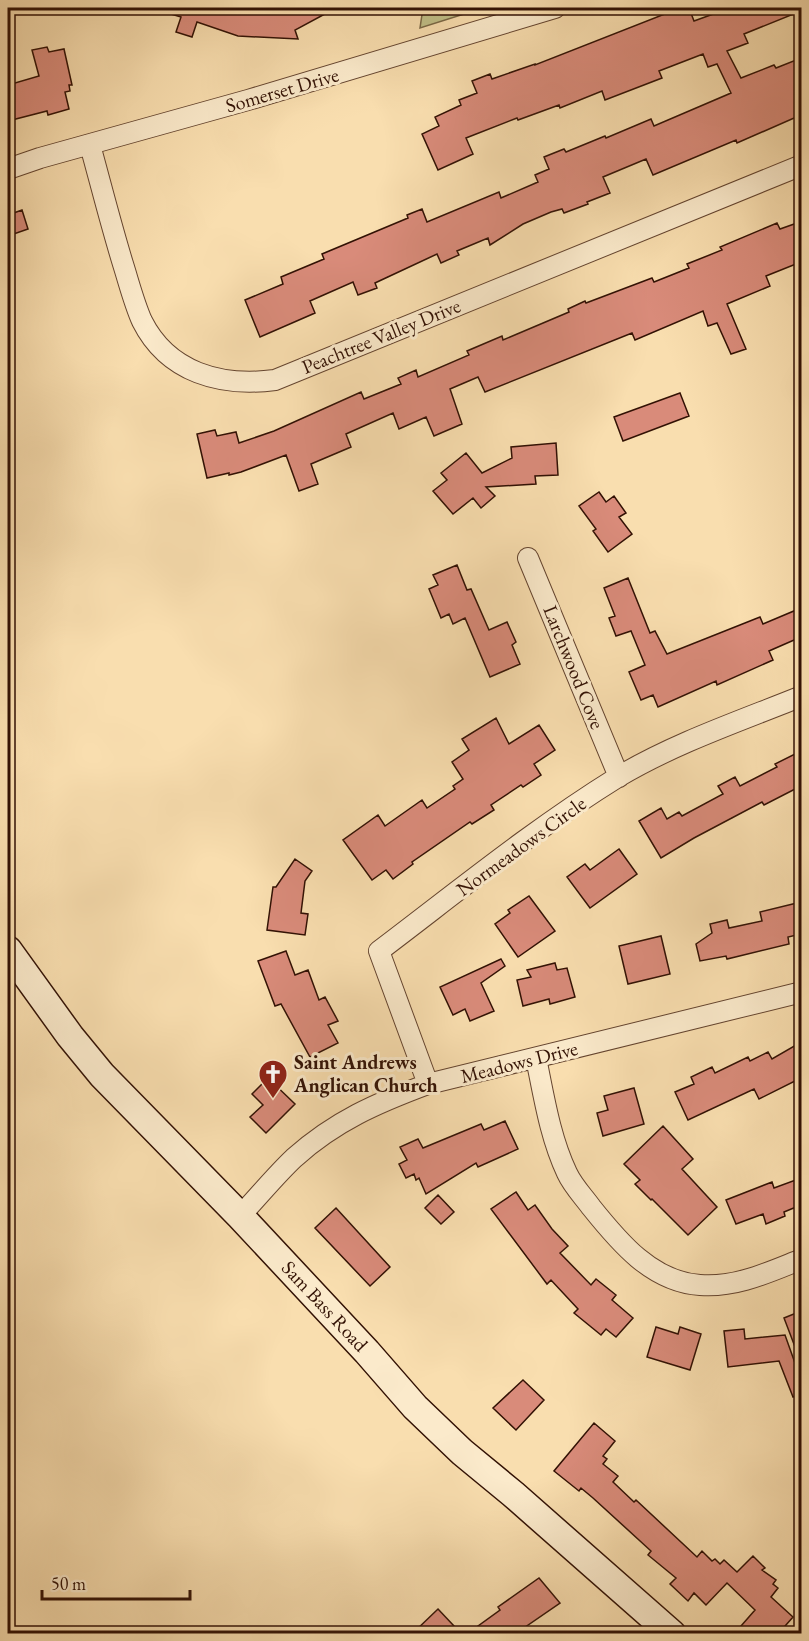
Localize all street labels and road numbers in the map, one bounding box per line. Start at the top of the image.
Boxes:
street label: Somerset Drive [222,61,342,119]
street label: Peachtree Valley Drive [298,292,464,380]
street label: Larchwood Cove [537,601,611,733]
street label: Normeadows Circle [451,790,591,902]
street label: Meadows Drive [458,1035,581,1089]
street label: Sam Bass Road [276,1255,374,1358]

